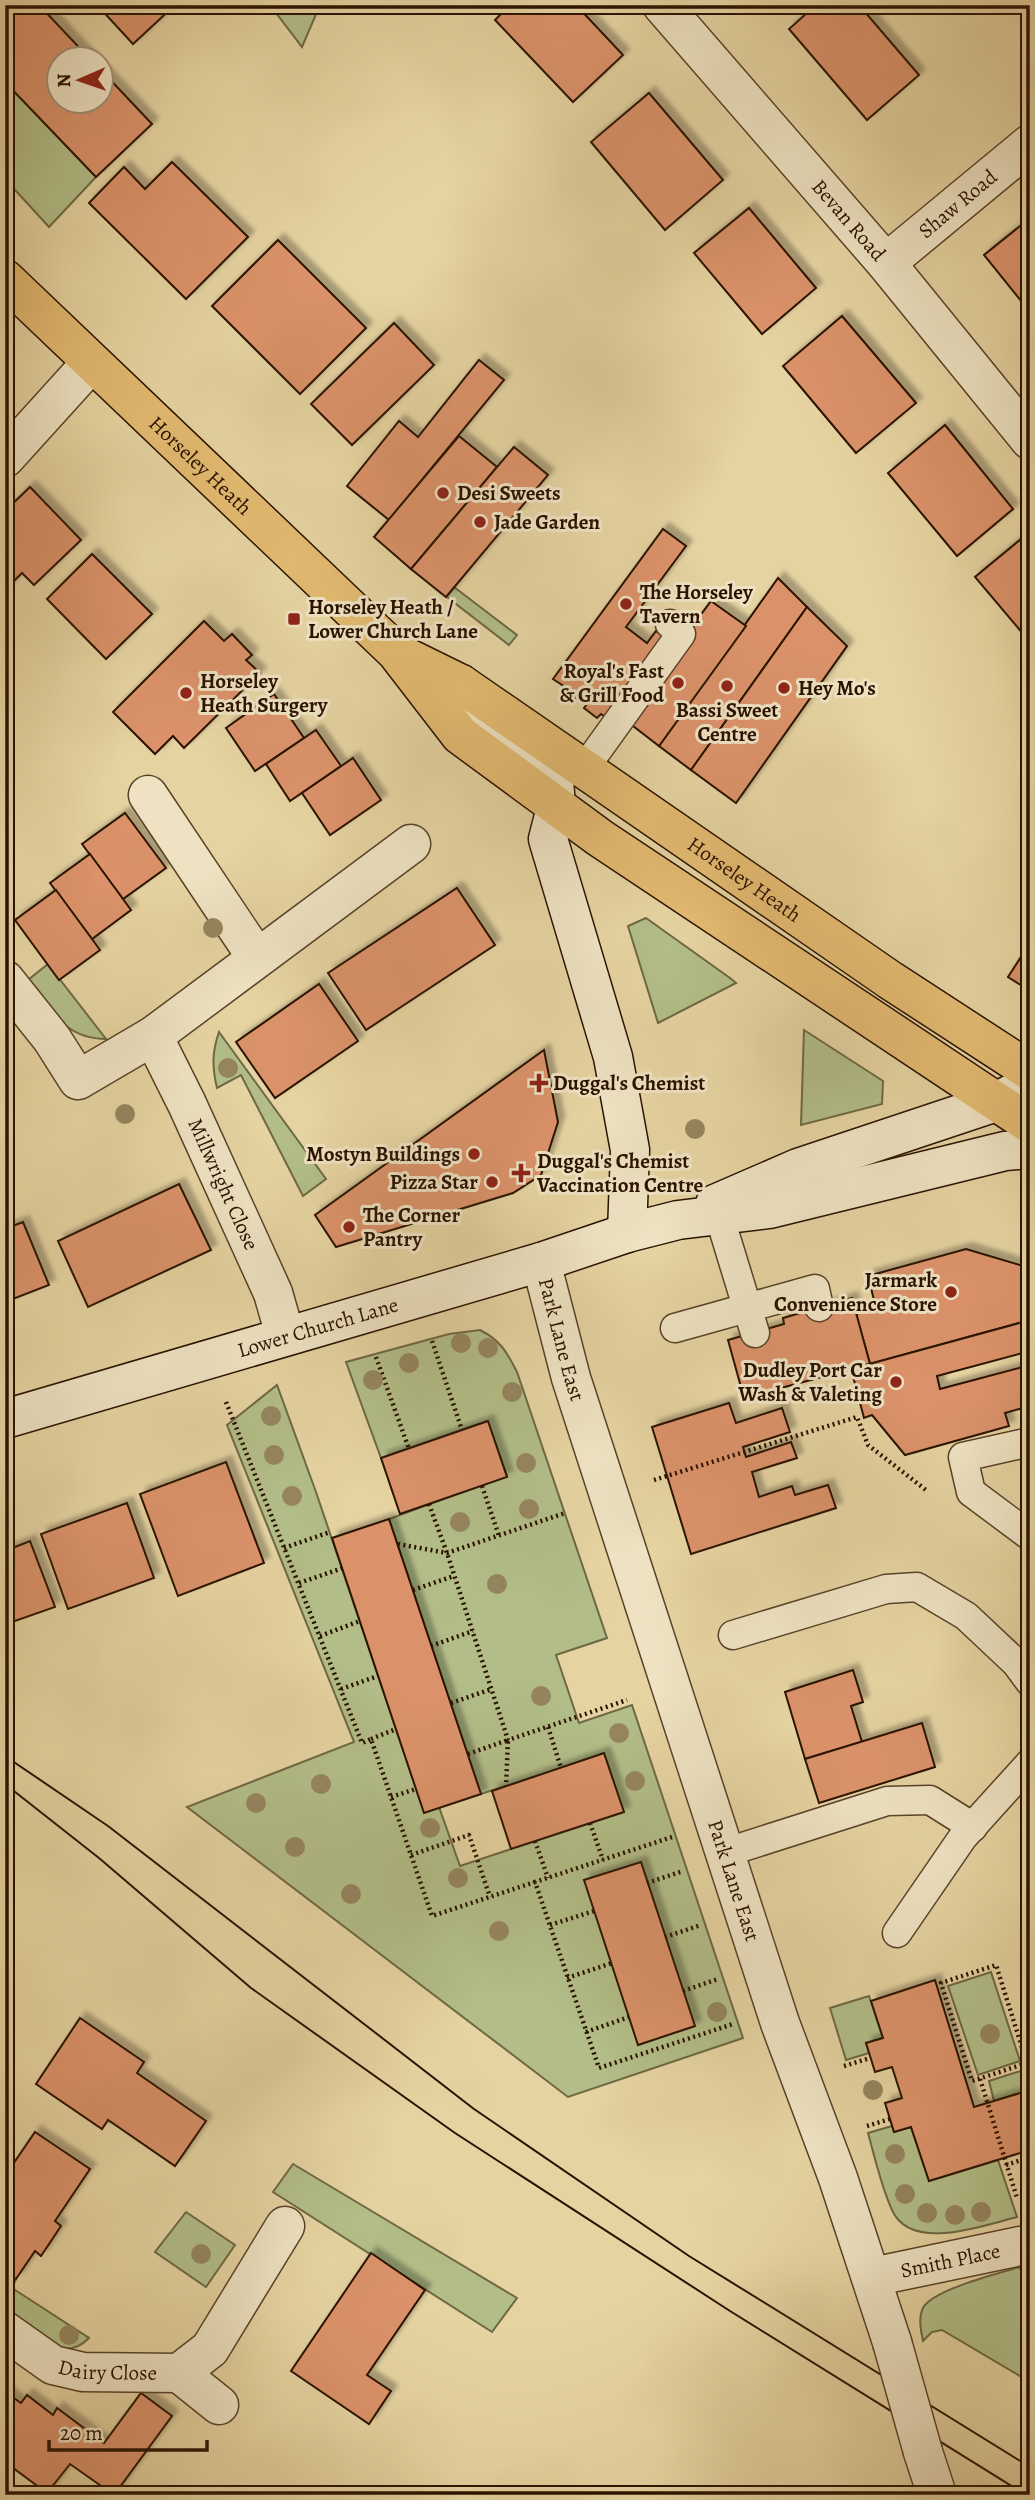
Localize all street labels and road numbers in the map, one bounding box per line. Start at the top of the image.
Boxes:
street label: Shaw Road [912,162,1003,245]
street label: Bevan Road [805,173,893,268]
street label: Horseley Heath [143,409,258,521]
street label: Horseley Heath [682,830,807,929]
street label: Millwright Close [181,1114,266,1255]
street label: Park Lane East [532,1275,592,1405]
street label: Lower Church Lane [234,1291,402,1364]
street label: Park Lane East [701,1816,767,1945]
street label: Smith Place [898,2237,1003,2285]
street label: Dairy Close [55,2353,157,2387]

